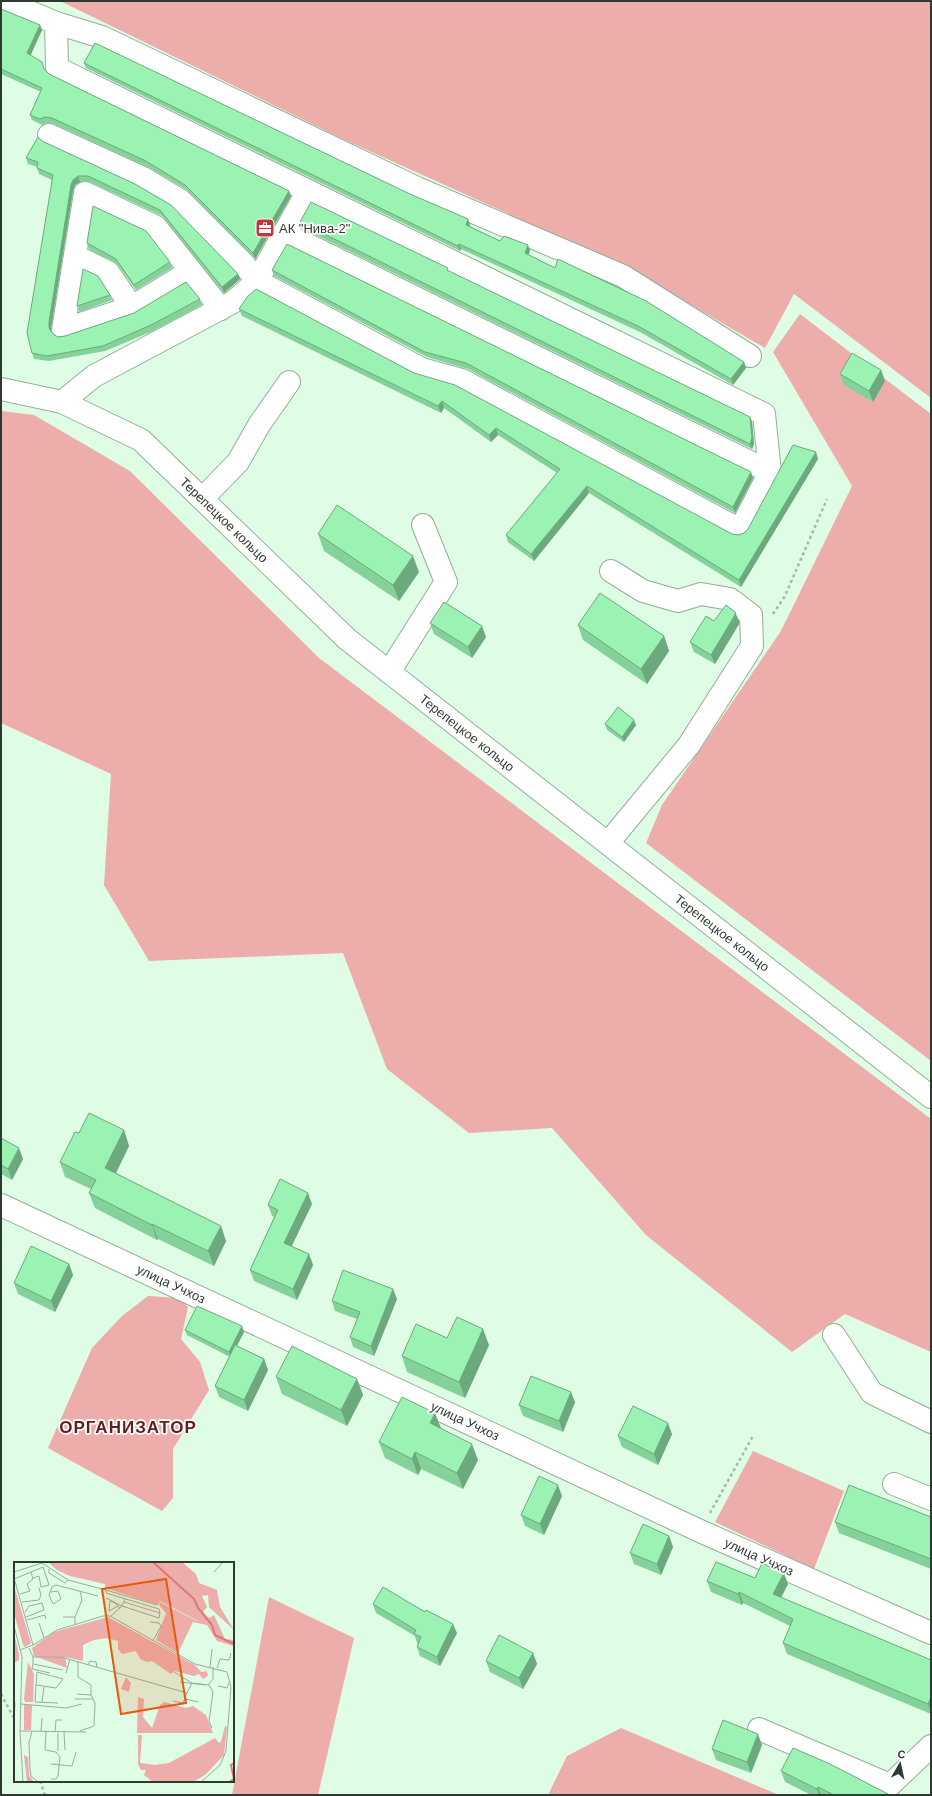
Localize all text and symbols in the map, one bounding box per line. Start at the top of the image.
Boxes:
office icon: АК "Нива-2" [254,217,276,239]
place label: АК "Нива-2" [279,221,351,236]
street label: Терепецкое кольцо [177,474,271,566]
street label: Терепецкое кольцо [417,691,517,775]
street label: Терепецкое кольцо [672,891,772,975]
street label: улица Учхоз [134,1262,208,1306]
street label: улица Учхоз [428,1399,502,1443]
district label: ОРГАНИЗАТОР [59,1418,197,1437]
street label: улица Учхоз [722,1535,796,1579]
inset map [14,1562,234,1782]
north arrow [880,1744,920,1784]
text: С [897,1748,906,1761]

